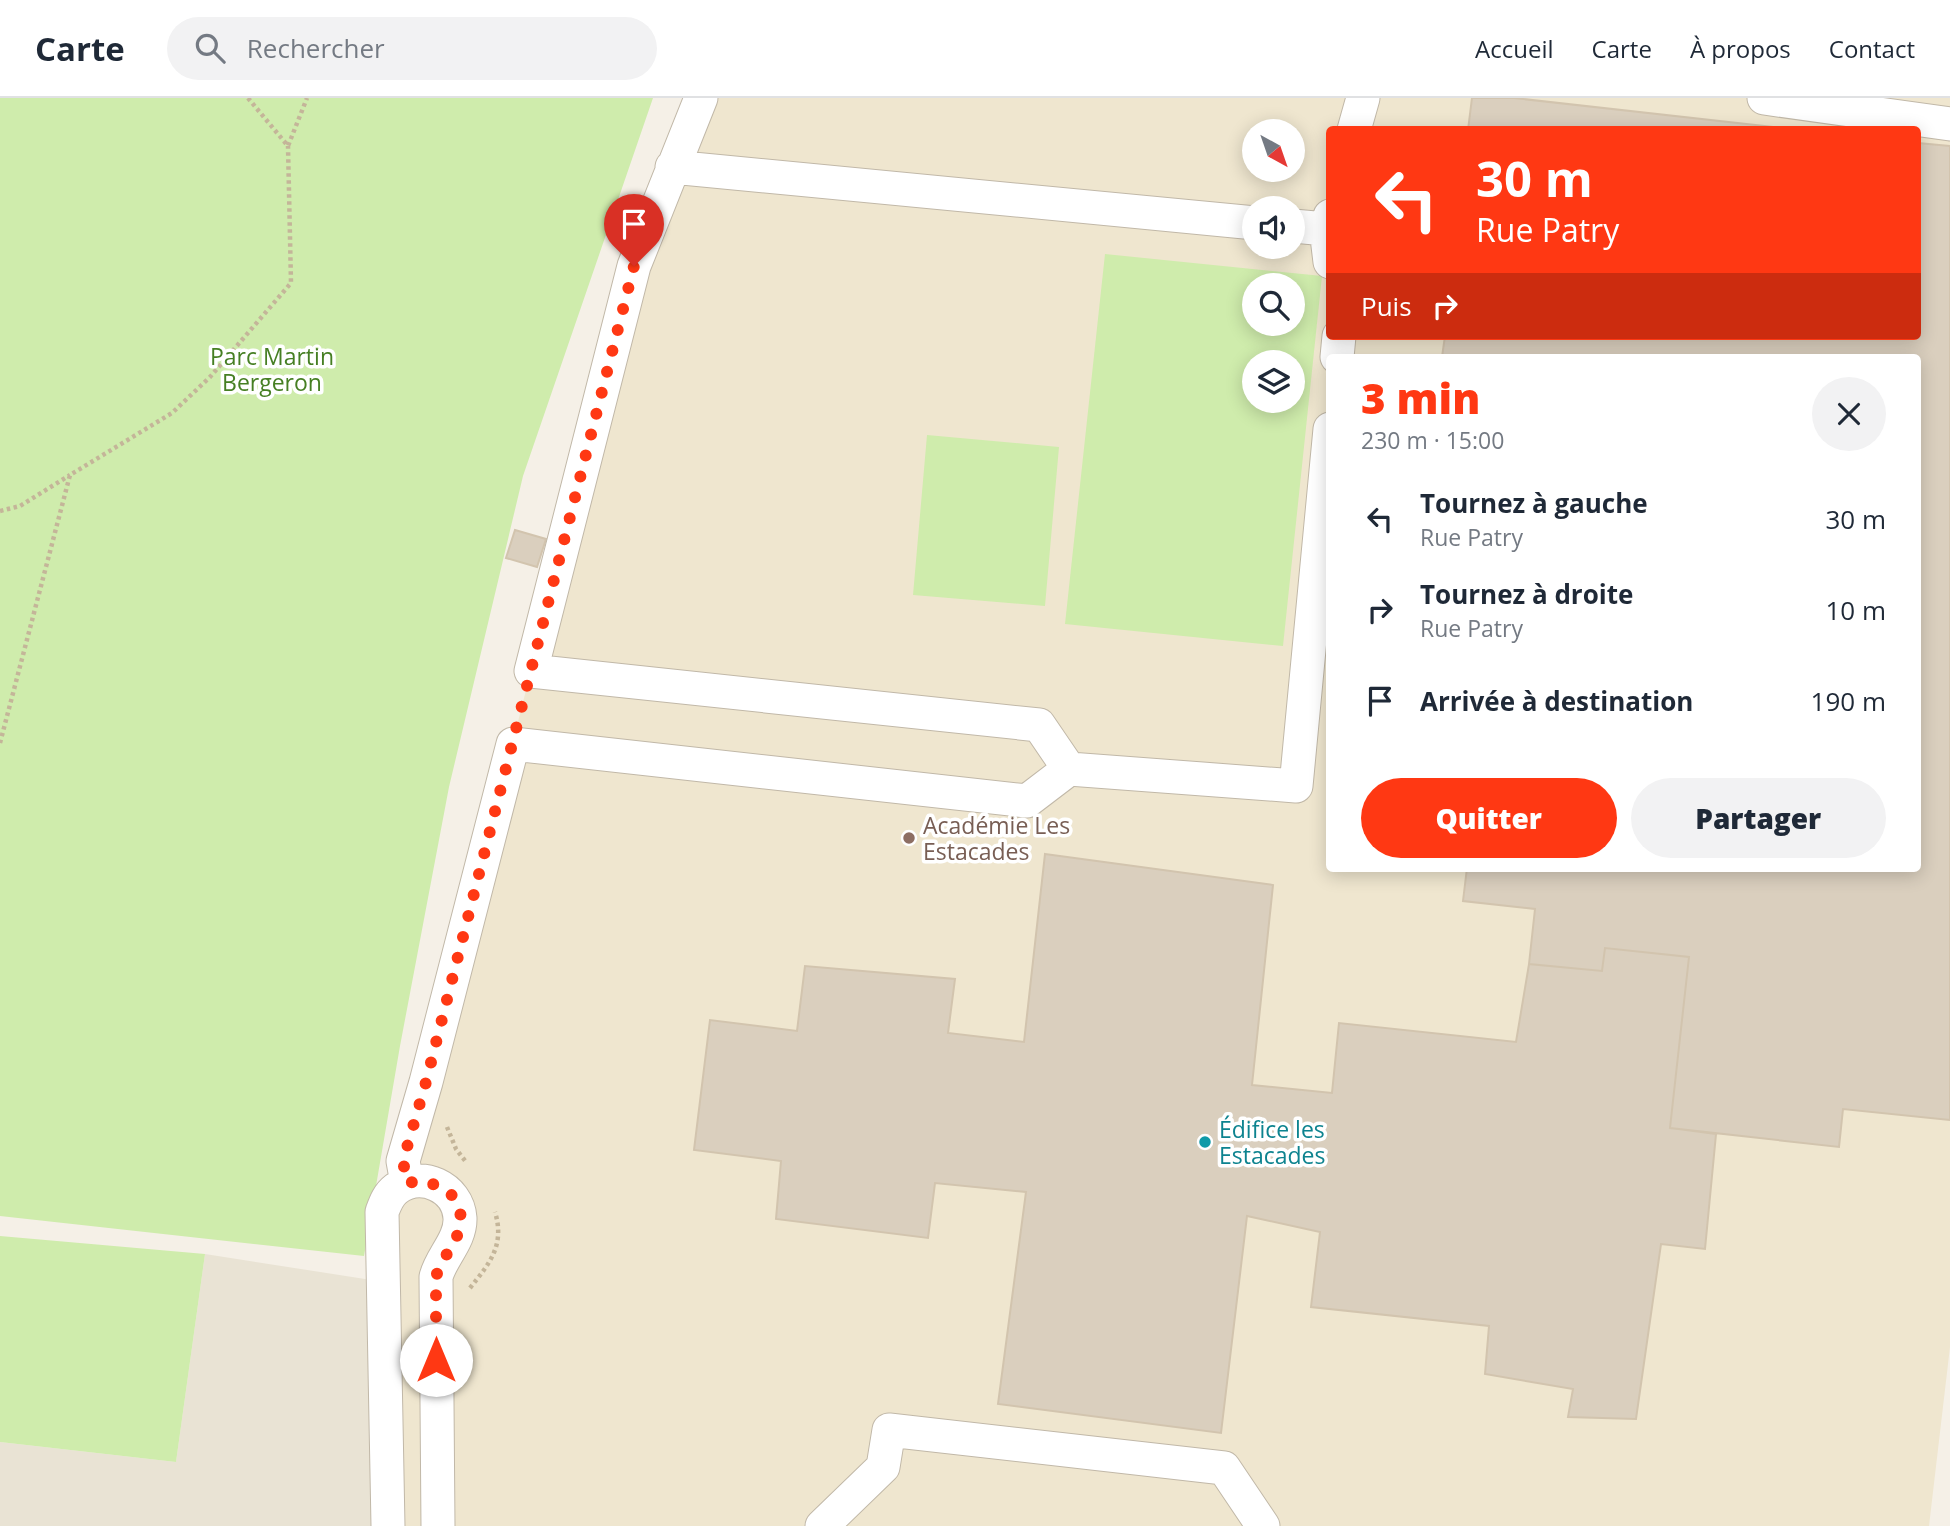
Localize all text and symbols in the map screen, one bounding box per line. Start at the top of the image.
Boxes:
search box [167,17,657,80]
text: Carte [35,26,125,71]
icon: search [191,29,229,67]
text: Rechercher [247,30,385,66]
text: Accueil [1475,32,1554,65]
text: Carte [1592,32,1652,65]
text: À propos [1690,32,1791,65]
text: Contact [1829,32,1915,65]
north arrow [1242,119,1306,182]
map controls [1242,119,1305,413]
text: 30 m [1476,145,1593,211]
icon: left [1361,154,1452,245]
pin [604,194,664,266]
button: sound [1242,196,1305,259]
icon: arrive [615,205,653,243]
text: Rue Patry [1476,208,1619,251]
button: search [1242,273,1305,336]
icon: right [1426,287,1464,325]
text: Puis [1361,288,1412,324]
park label: Parc Martin Bergeron [210,340,334,398]
button: layers [1242,350,1305,413]
text: 3 min [1361,369,1480,426]
button: close [1812,377,1886,451]
text: 230 m · 15:00 [1361,424,1504,456]
text: Tournez à gauche [1420,485,1648,521]
icon: left [1361,500,1399,538]
text: 30 m [1825,501,1886,537]
text: Rue Patry [1420,521,1523,553]
text: Tournez à droite [1420,576,1633,612]
icon: right [1361,591,1399,629]
text: 10 m [1825,592,1886,628]
text: Rue Patry [1420,612,1523,644]
icon: arrive [1361,682,1399,720]
text: Arrivée à destination [1420,683,1693,719]
text: 190 m [1811,683,1886,719]
button: Quitter [1361,778,1617,858]
button: Partager [1631,778,1886,858]
place label: Académie Les Estacades [923,809,1070,867]
marker: Académie Les Estacades [901,830,917,846]
place label: Édifice les Estacades [1219,1113,1325,1171]
marker: Édifice les Estacades [1197,1134,1213,1150]
position arrow [399,1323,473,1397]

